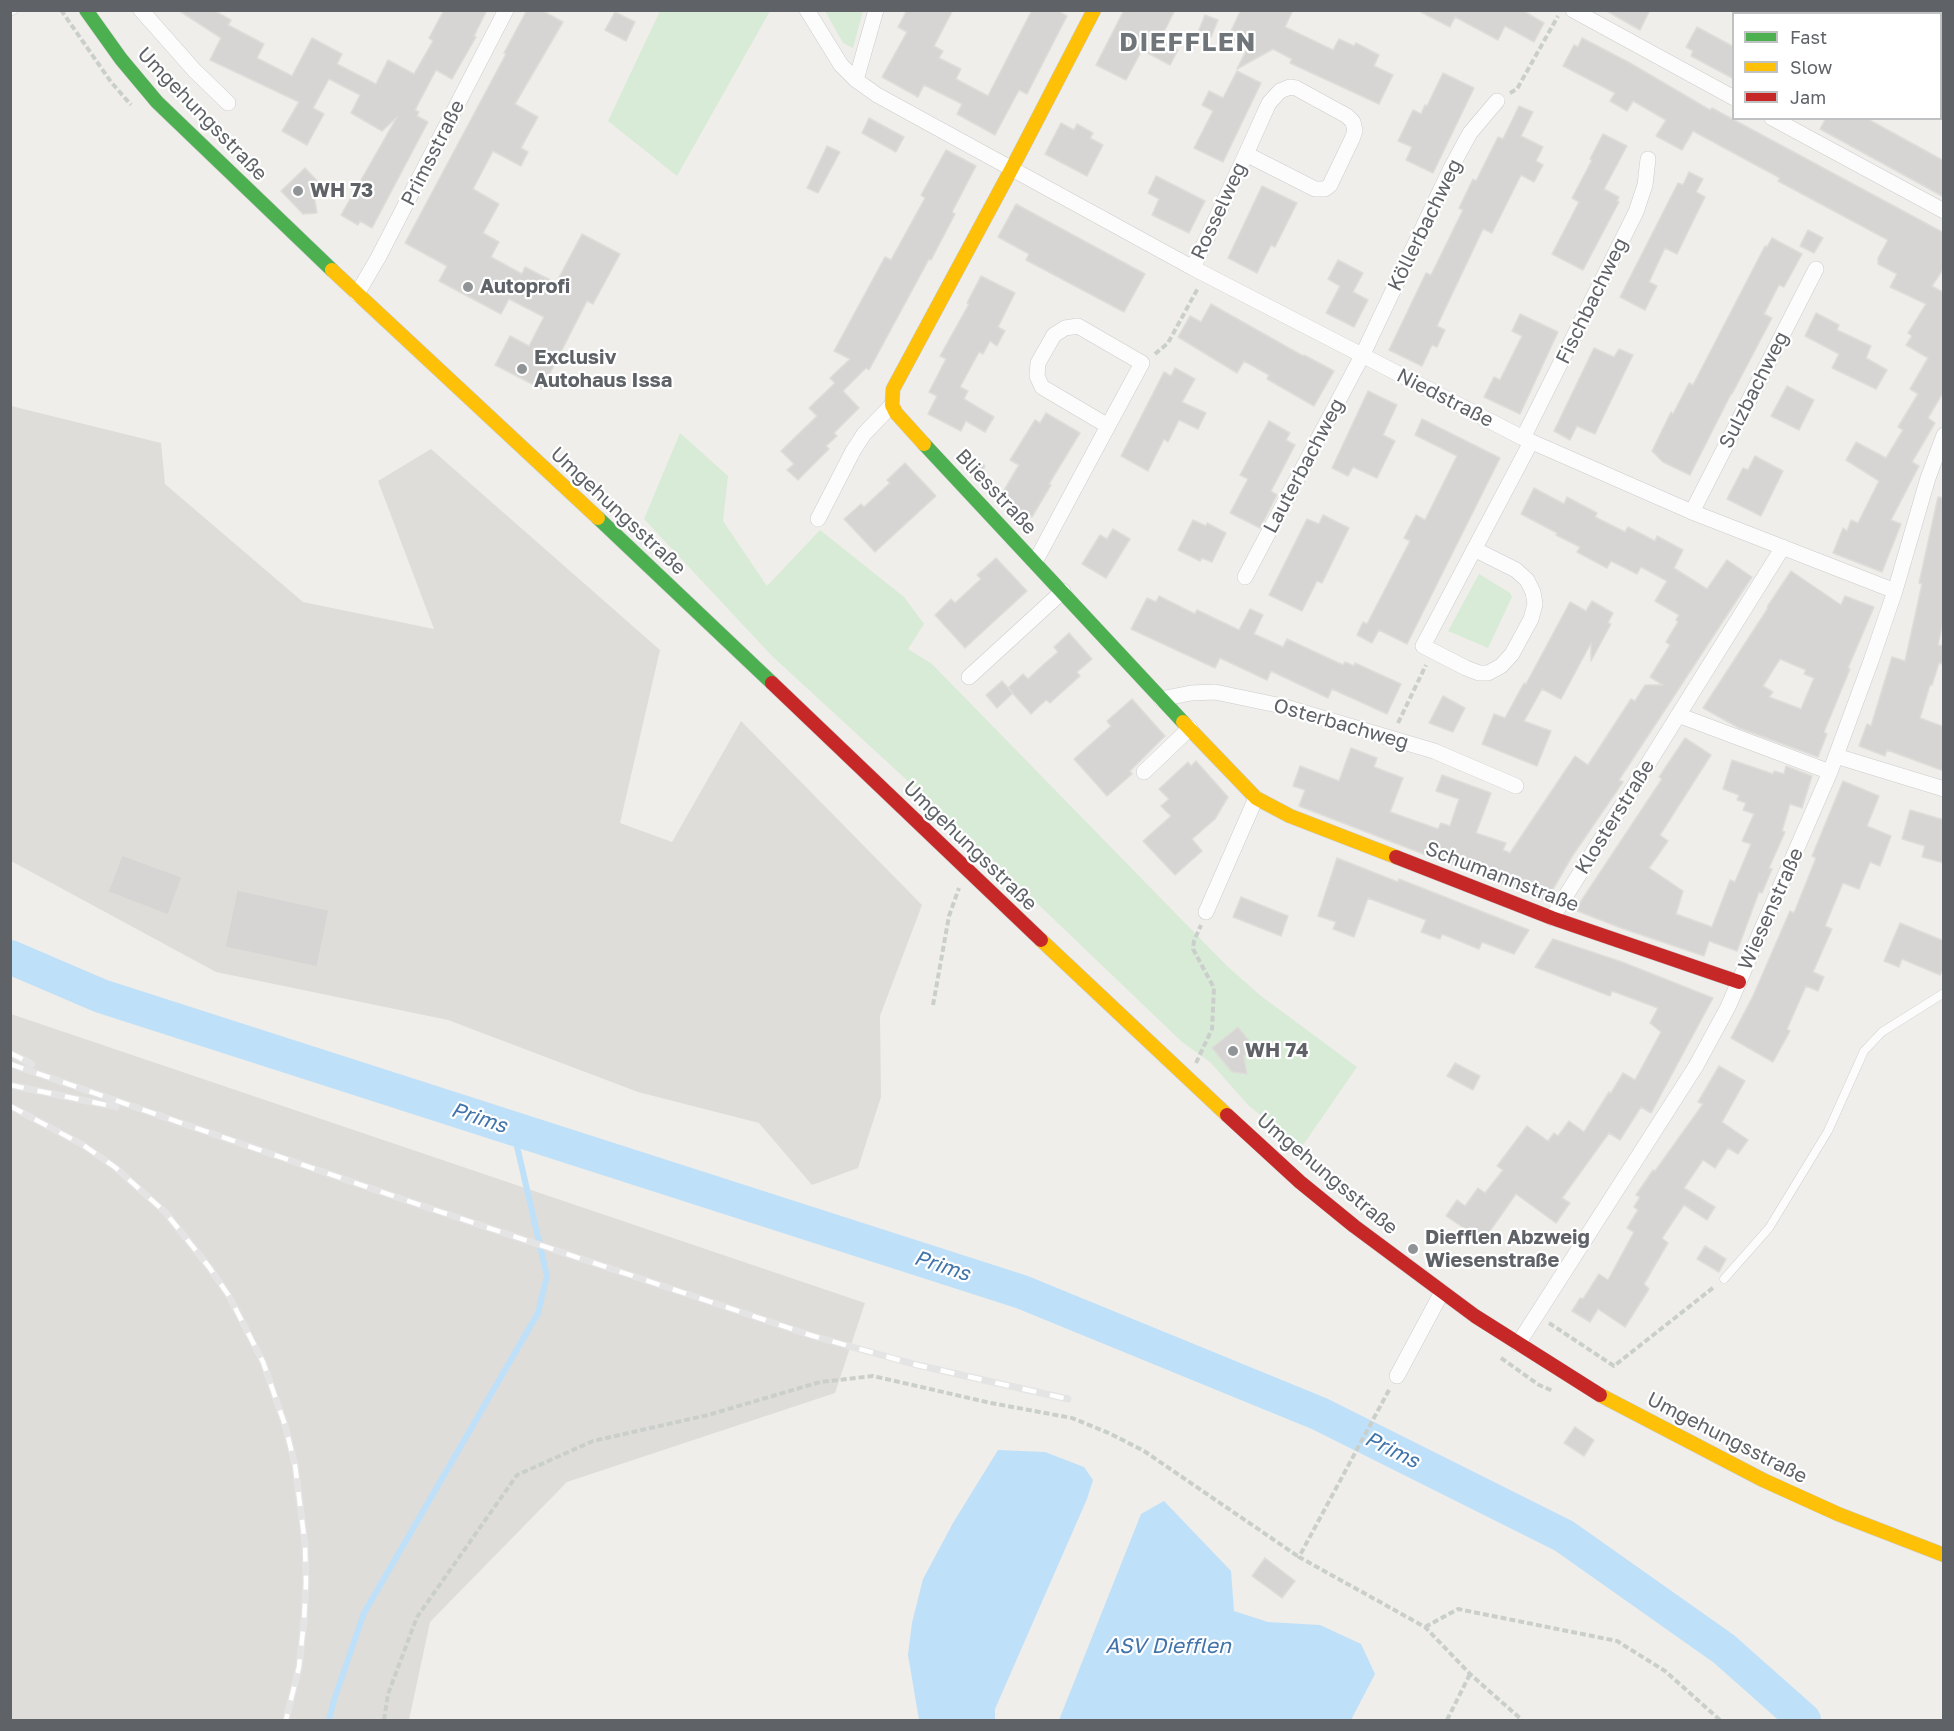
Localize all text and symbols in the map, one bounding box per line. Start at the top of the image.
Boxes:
legend [1732,12,1942,120]
text: Fast [1790,26,1827,48]
district label: DIEFFLEN [1119,27,1257,59]
street label: Umgehungsstraße [132,42,272,186]
text: Slow [1790,56,1832,78]
text: Jam [1790,86,1826,108]
street label: Primsstraße [396,96,470,210]
street label: Köllerbachweg [1383,155,1467,295]
street label: Rosselweg [1186,159,1252,263]
place label: WH 73 [310,179,373,203]
marker: WH 73 [291,184,305,198]
street label: Fischbachweg [1551,234,1633,368]
place label: Autoprofi [480,275,570,299]
marker: Autoprofi [461,280,475,294]
street label: Sulzbachweg [1714,327,1794,453]
place label: Exclusiv Autohaus Issa [534,346,672,393]
marker: Exclusiv Autohaus Issa [515,362,529,376]
street label: Niedstraße [1393,363,1497,433]
street label: Lauterbachweg [1258,395,1350,537]
street label: Umgehungsstraße [545,442,691,580]
street label: Bliesstraße [950,444,1042,540]
street label: Osterbachweg [1271,693,1411,755]
street label: Klosterstraße [1570,755,1660,879]
street label: Umgehungsstraße [898,776,1042,916]
street label: Schumannstraße [1422,837,1582,917]
street label: Wiesenstraße [1733,844,1809,974]
place label: WH 74 [1245,1039,1309,1063]
marker: WH 74 [1226,1044,1240,1058]
water label: Prims [448,1097,510,1139]
street label: Umgehungsstraße [1252,1108,1402,1240]
place label: Diefflen Abzweig Wiesenstraße [1425,1226,1590,1273]
marker: Diefflen Abzweig Wiesenstraße [1406,1242,1420,1256]
water label: Prims [911,1245,973,1287]
street label: Umgehungsstraße [1643,1387,1811,1489]
water label: Prims [1361,1426,1423,1474]
water label: ASV Diefflen [1105,1633,1231,1659]

